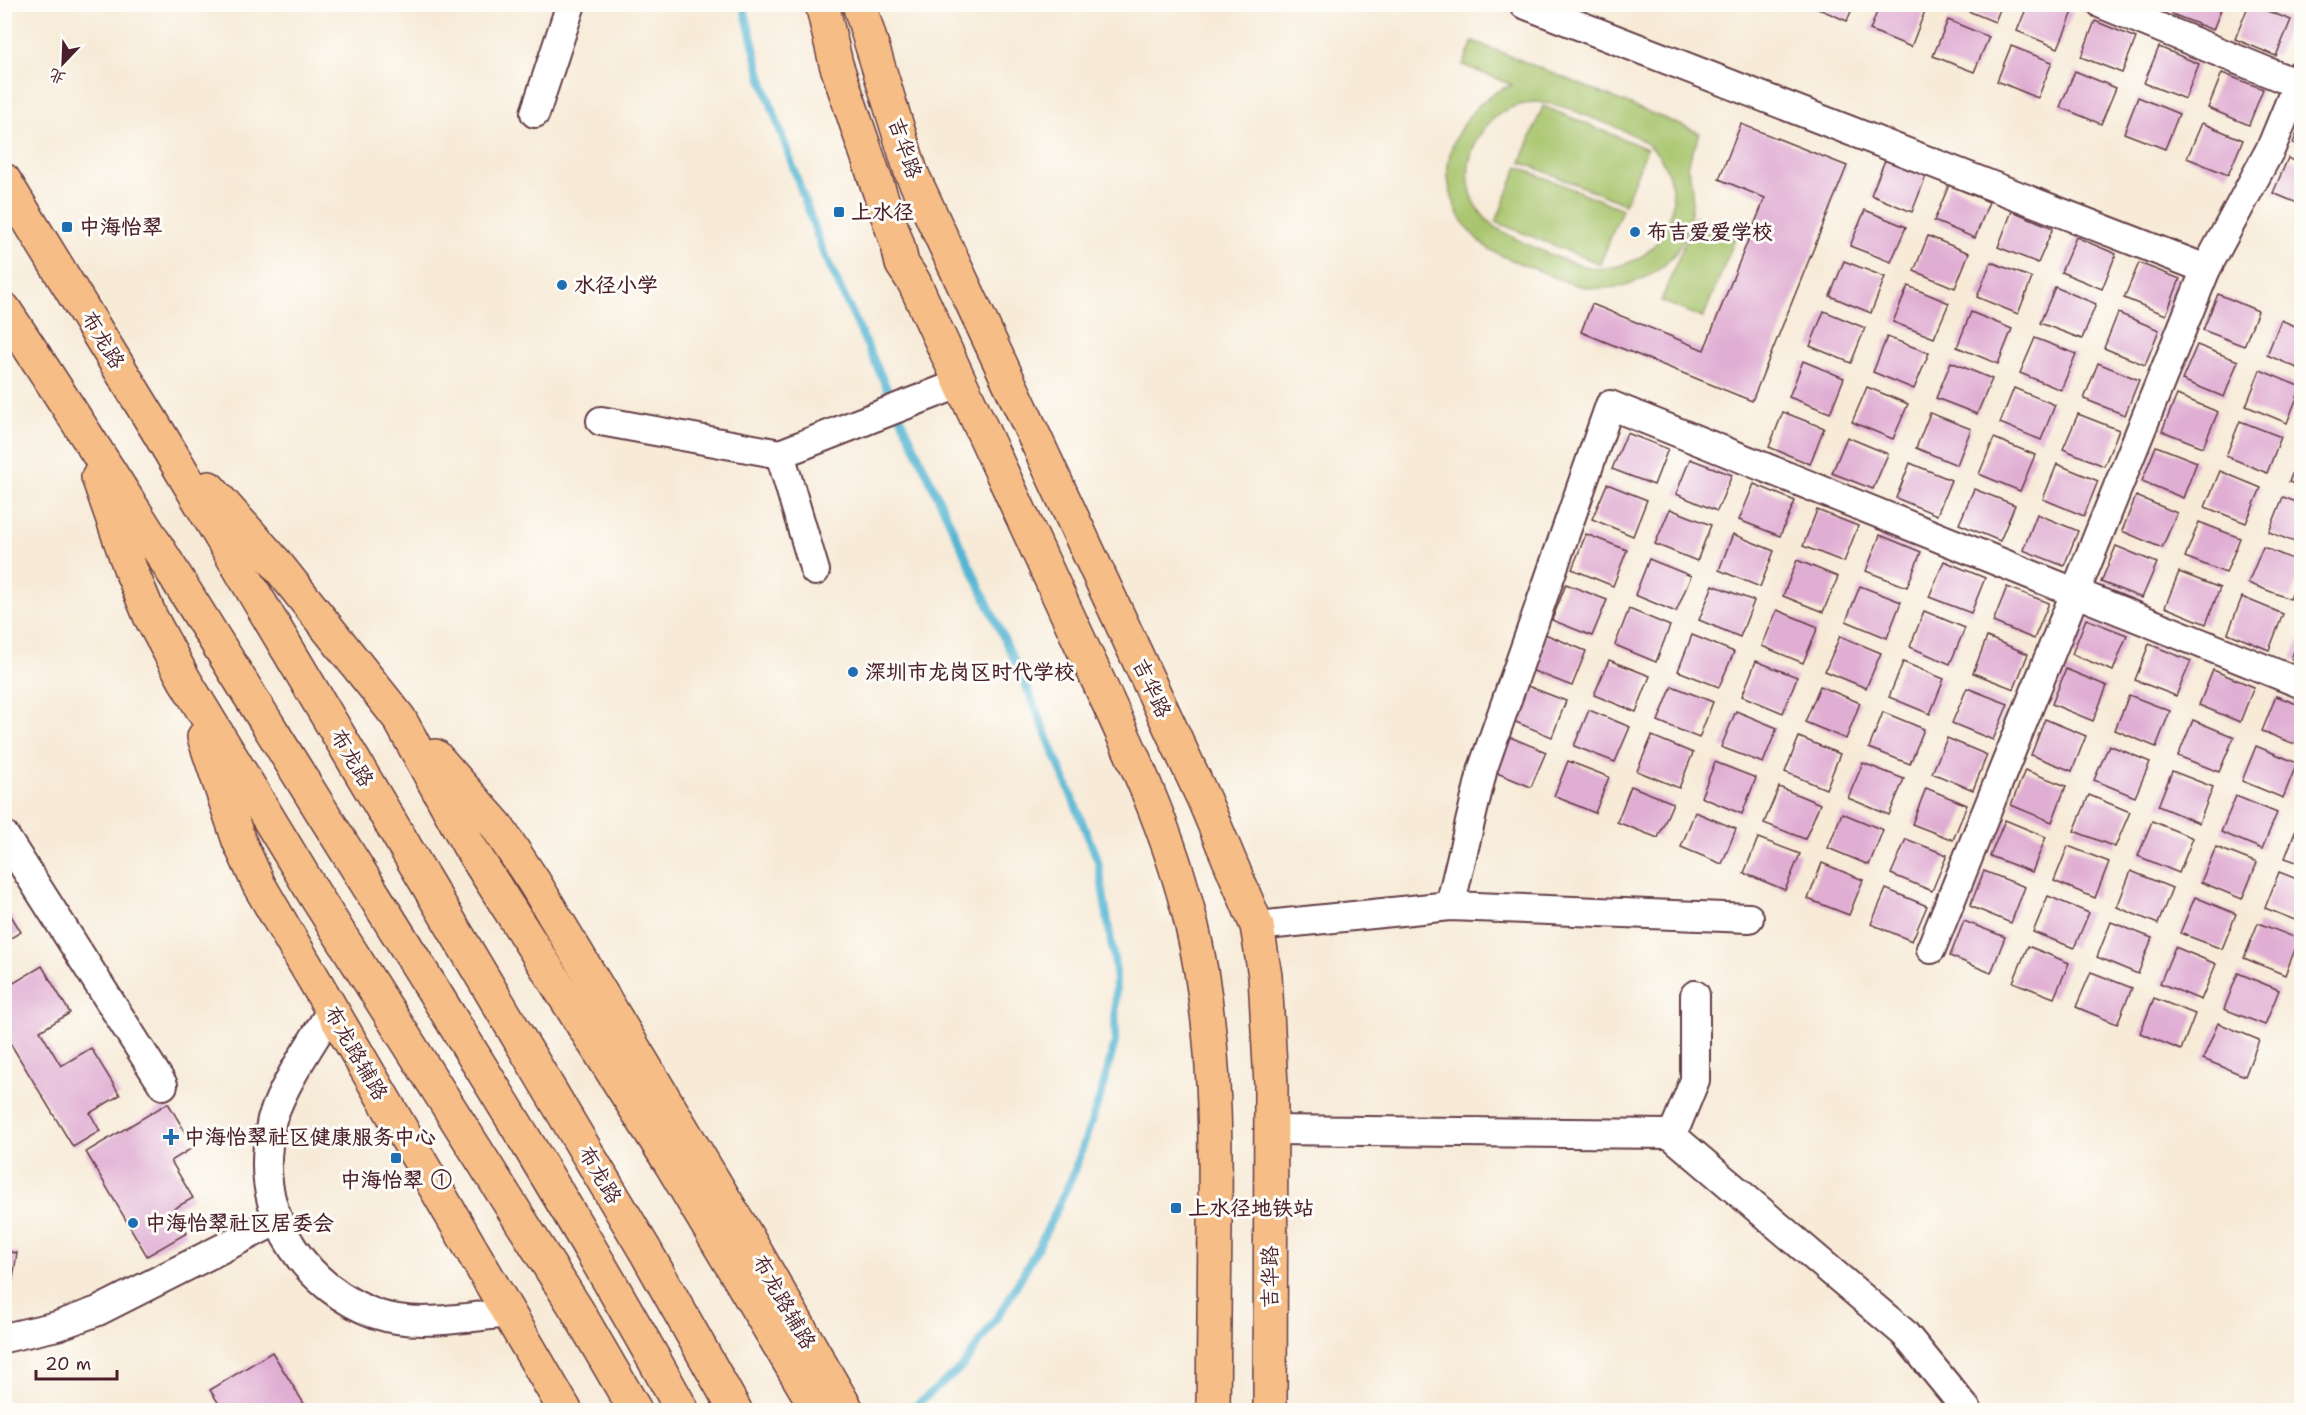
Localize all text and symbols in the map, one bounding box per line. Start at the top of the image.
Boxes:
north arrow [33,33,93,93]
text: 北 [46,64,69,89]
street label: 吉华路 [882,114,928,182]
place label: 上水径 [851,198,914,226]
marker: 上水径 [832,205,846,219]
place label: 中海怡翠 [79,213,163,241]
place label: 布吉爱爱学校 [1647,218,1773,246]
marker: 中海怡翠 [60,220,74,234]
marker: 布吉爱爱学校 [1628,225,1642,239]
place label: 水径小学 [574,271,658,299]
marker: 水径小学 [555,278,569,292]
street label: 布龙路 [75,306,131,374]
street label: 吉华路 [1126,654,1178,722]
place label: 深圳市龙岗区时代学校 [865,658,1075,686]
marker: 深圳市龙岗区时代学校 [846,665,860,679]
street label: 布龙路 [324,724,380,792]
street label: 布龙路辅路 [318,1001,394,1105]
place label: 中海怡翠社区健康服务中心 [184,1123,436,1151]
marker: 中海怡翠社区健康服务中心 [162,1128,180,1146]
street label: 布龙路 [572,1141,628,1209]
marker: 中海怡翠 ① [389,1151,403,1165]
place label: 中海怡翠 ① [340,1166,452,1194]
place label: 上水径地铁站 [1188,1194,1314,1222]
marker: 上水径地铁站 [1169,1201,1183,1215]
place label: 中海怡翠社区居委会 [145,1209,334,1237]
marker: 中海怡翠社区居委会 [126,1216,140,1230]
street label: 吉华路 [1256,1246,1284,1309]
street label: 布龙路辅路 [746,1250,822,1354]
scale bar [36,1343,117,1381]
text: 20 m [45,1352,91,1376]

